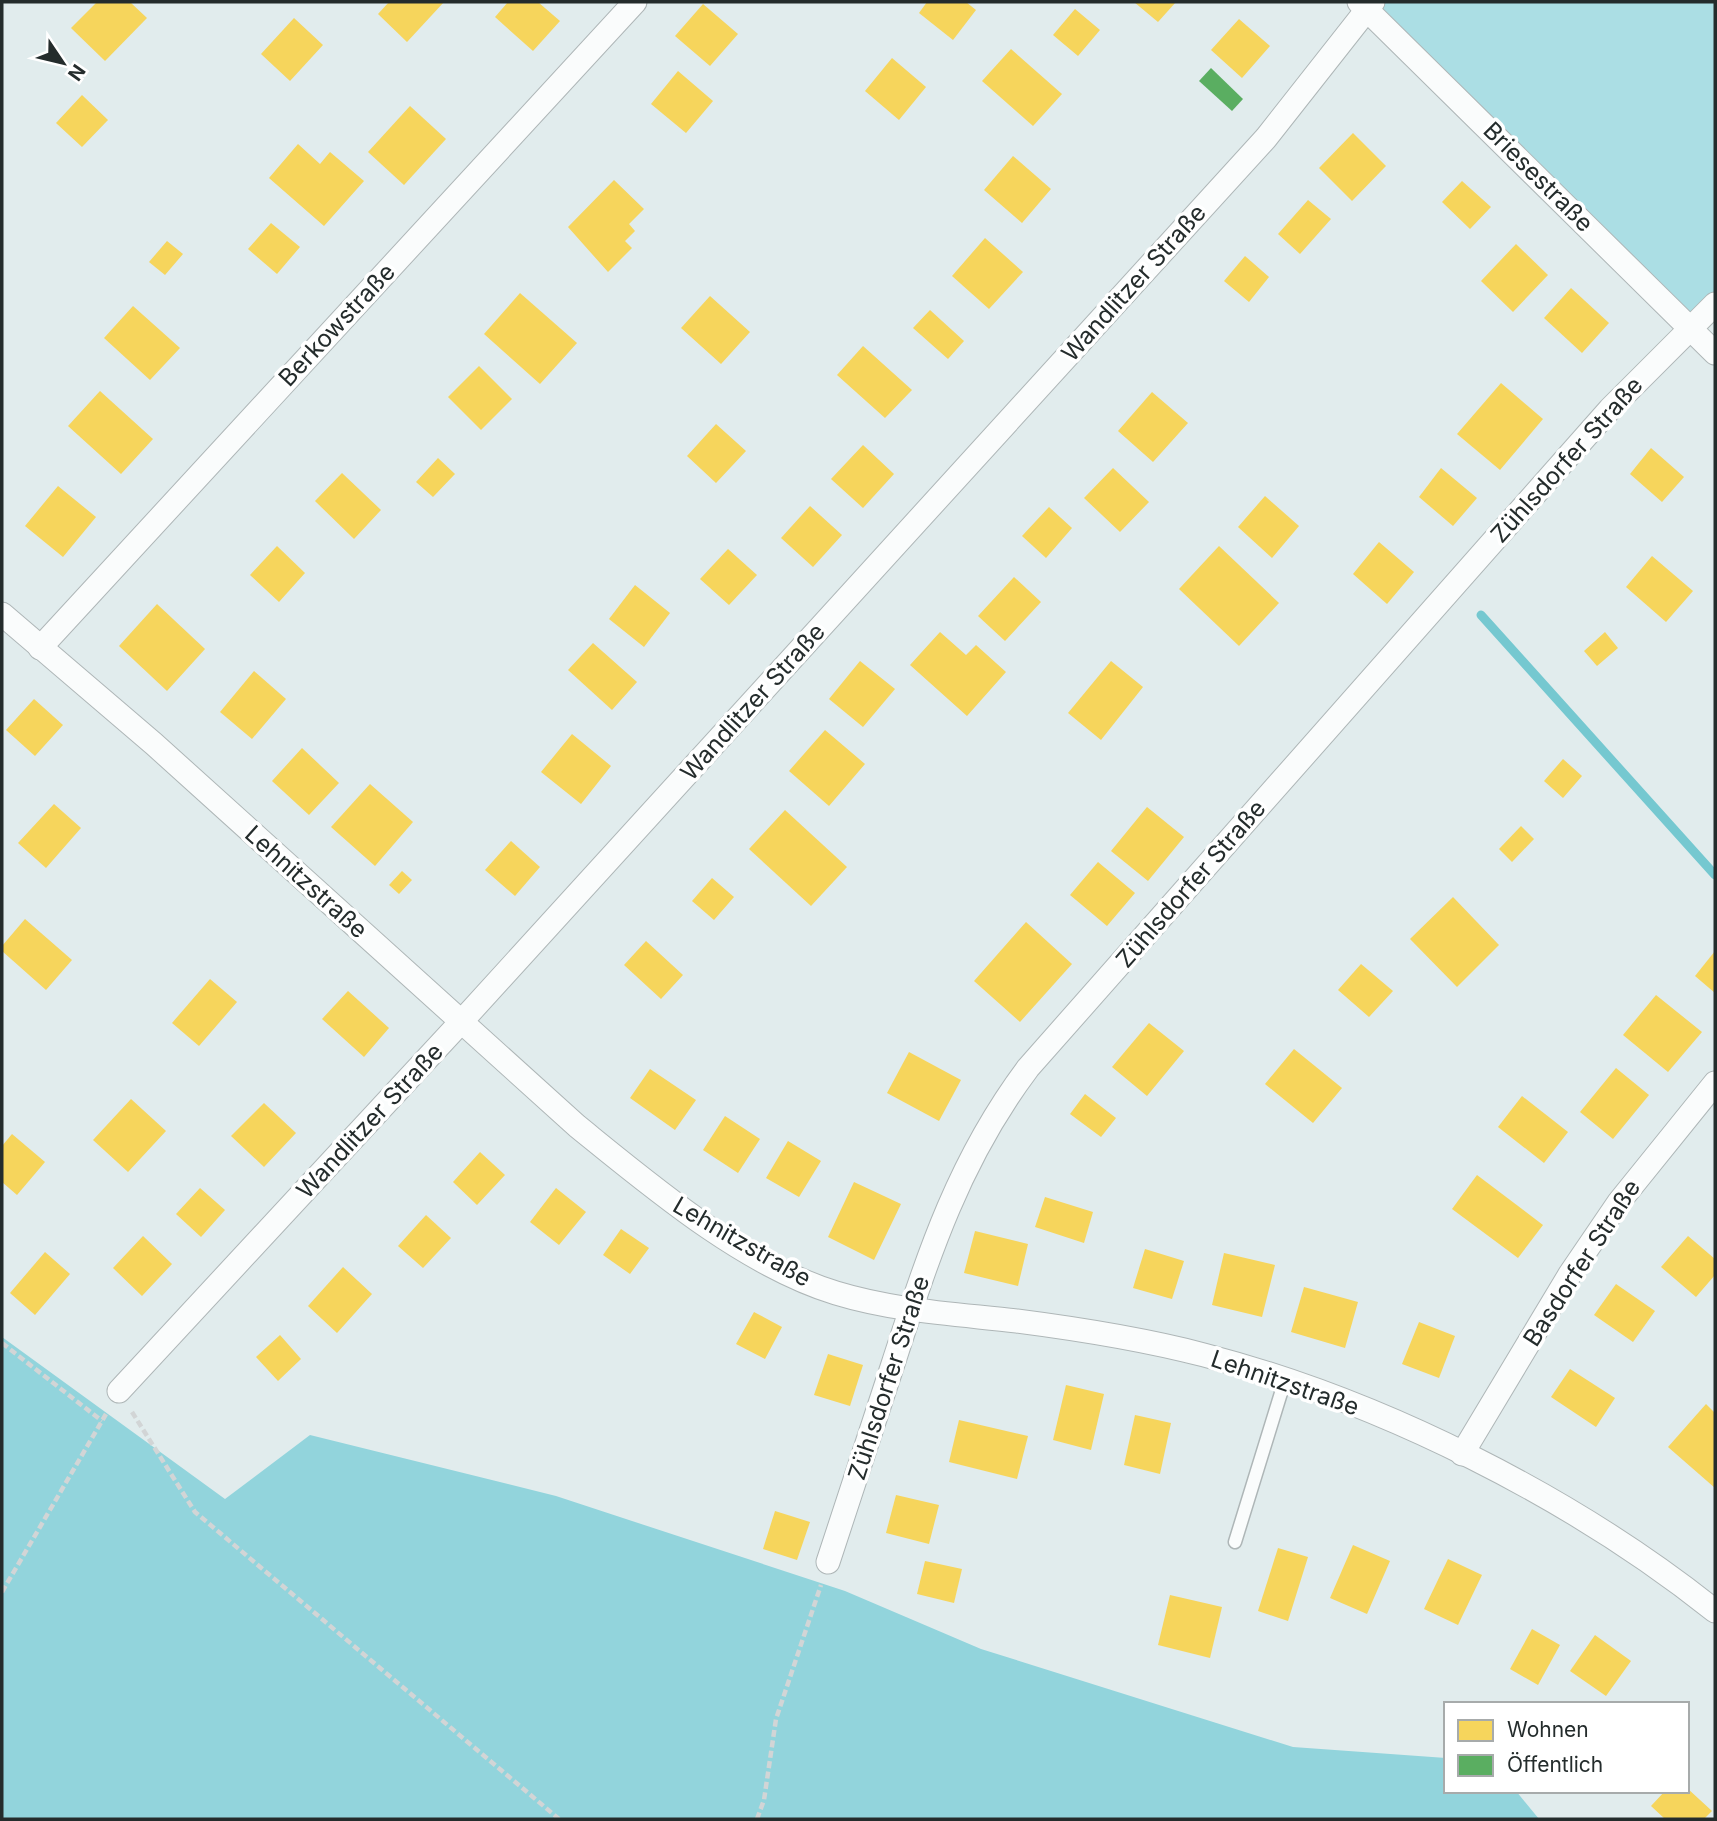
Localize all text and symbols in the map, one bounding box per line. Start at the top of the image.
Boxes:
north arrow [28,28,98,98]
text: N [63,60,90,85]
street label: Briesestraße [1477,116,1599,238]
street label: Wandlitzer Straße [1055,198,1212,367]
street label: Berkowstraße [272,257,401,392]
street label: Zühlsdorfer Straße [1485,371,1649,548]
street label: Wandlitzer Straße [674,617,831,786]
street label: Zühlsdorfer Straße [1110,794,1271,974]
street label: Lehnitzstraße [239,819,374,944]
street label: Wandlitzer Straße [290,1037,449,1204]
street label: Basdorfer Straße [1517,1174,1646,1351]
street label: Lehnitzstraße [668,1190,816,1293]
street label: Zühlsdorfer Straße [842,1272,935,1484]
street label: Lehnitzstraße [1207,1344,1363,1421]
legend [1444,1702,1689,1793]
text: Wohnen [1507,1717,1589,1742]
text: Öffentlich [1507,1752,1603,1777]

